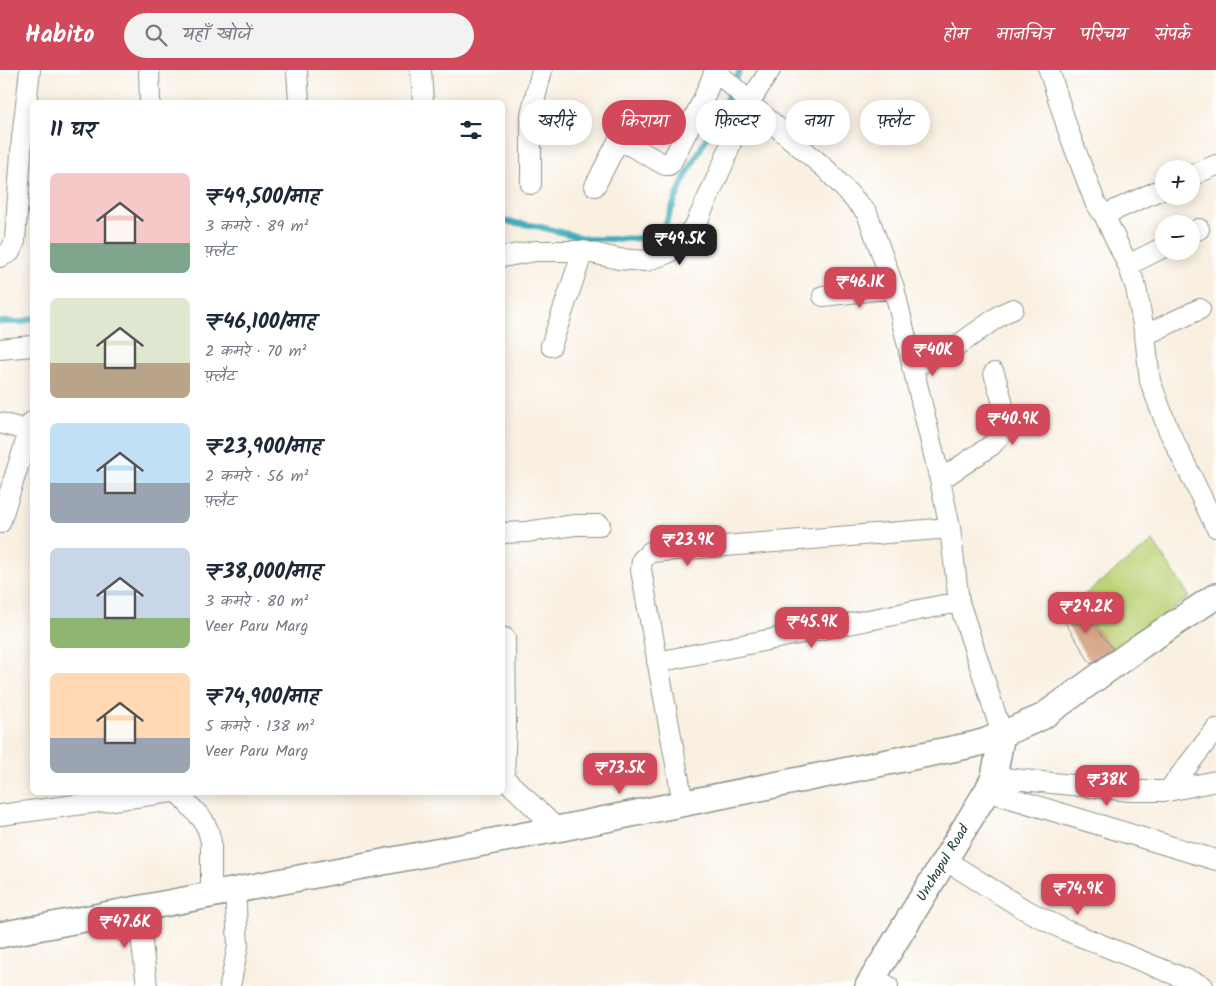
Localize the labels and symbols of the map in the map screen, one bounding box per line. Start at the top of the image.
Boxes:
pin: ₹49.5K [639,224,721,266]
pin: ₹46.1K [819,266,901,309]
pin: ₹40K [903,334,963,377]
pin: ₹40.9K [972,404,1054,446]
pin: ₹23.9K [647,524,729,567]
pin: ₹29.2K [1045,592,1127,634]
pin: ₹45.9K [771,606,853,649]
pin: ₹73.5K [579,752,661,795]
pin: ₹38K [1077,764,1137,807]
street label: Unchapul Road [911,819,976,906]
pin: ₹74.9K [1037,874,1119,916]
pin: ₹47.6K [84,906,166,949]

